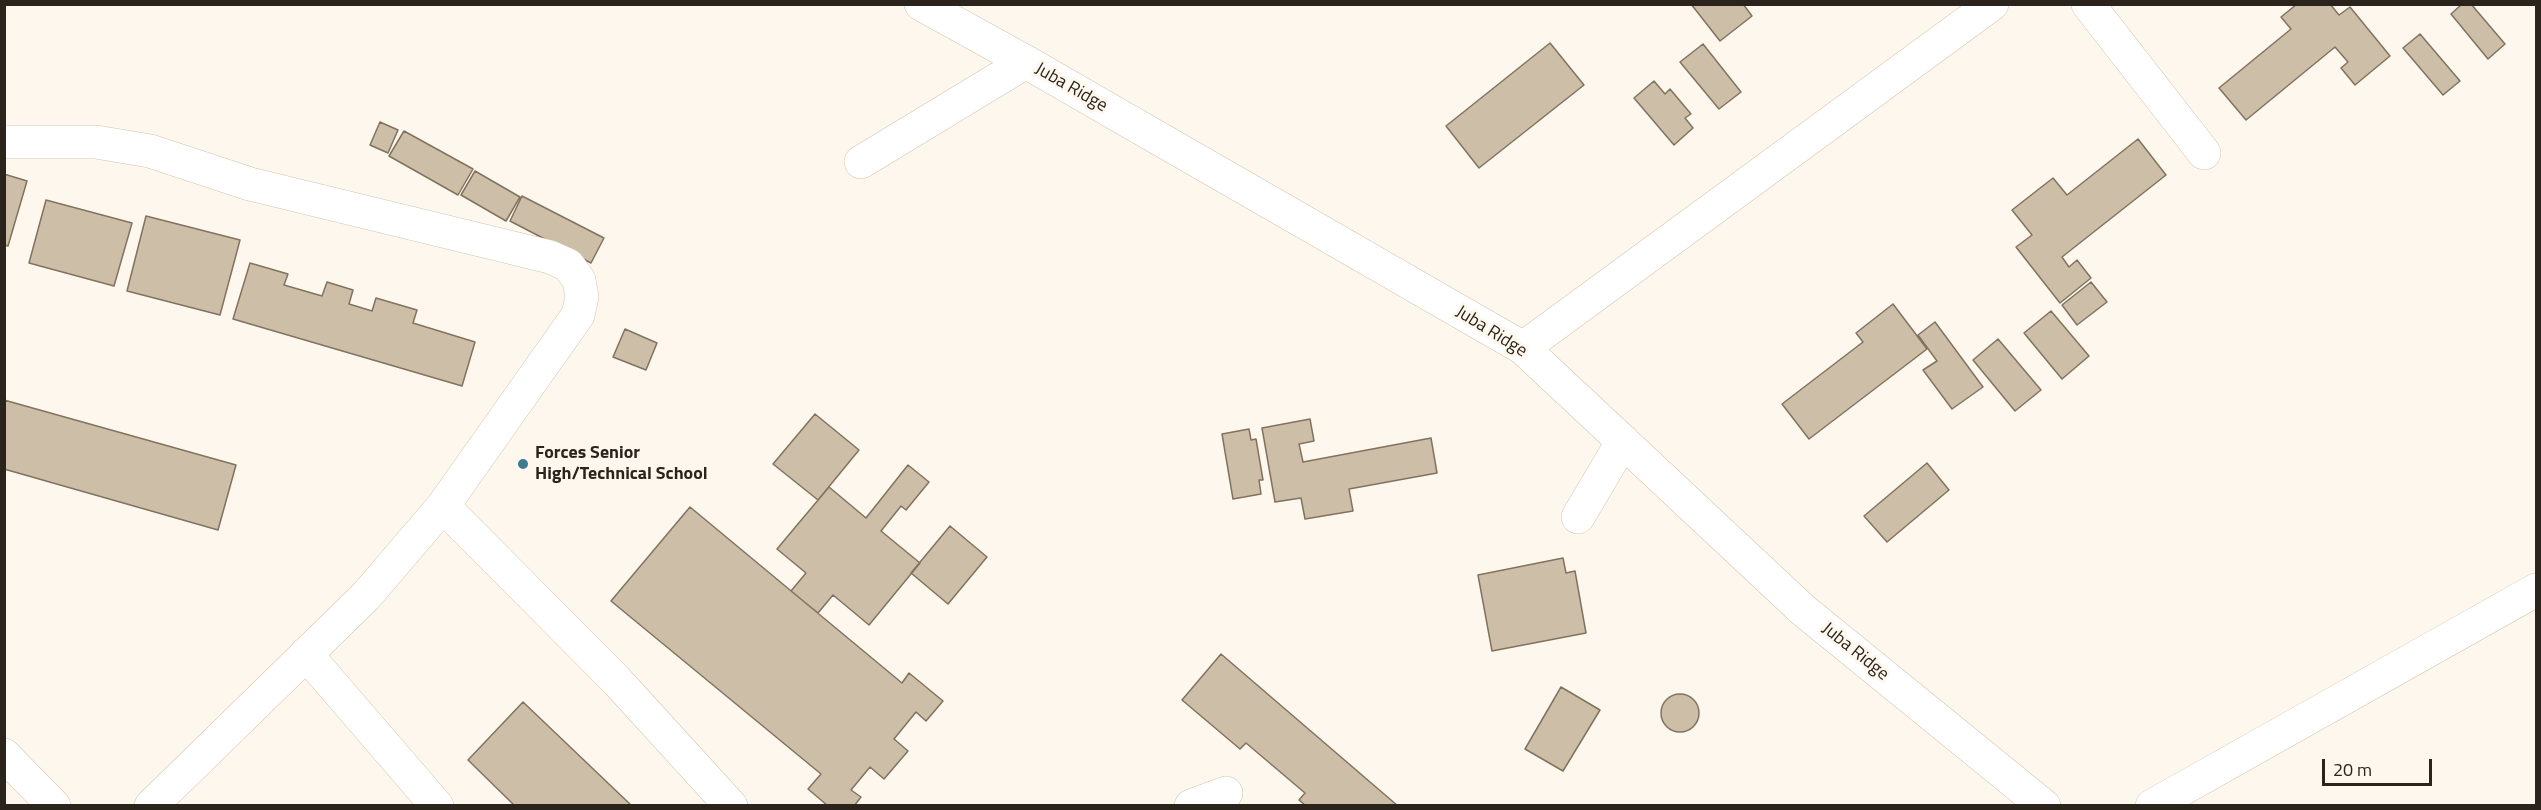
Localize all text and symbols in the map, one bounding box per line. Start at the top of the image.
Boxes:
street label: Juba Ridge [1031,59,1111,117]
street label: Juba Ridge [1451,302,1531,362]
place label: Forces Senior High/Technical School [535,443,708,486]
marker: Forces Senior High/Technical School [516,457,530,471]
street label: Juba Ridge [1817,618,1893,686]
scale bar [2325,747,2434,785]
text: 20 m [2333,756,2372,783]

